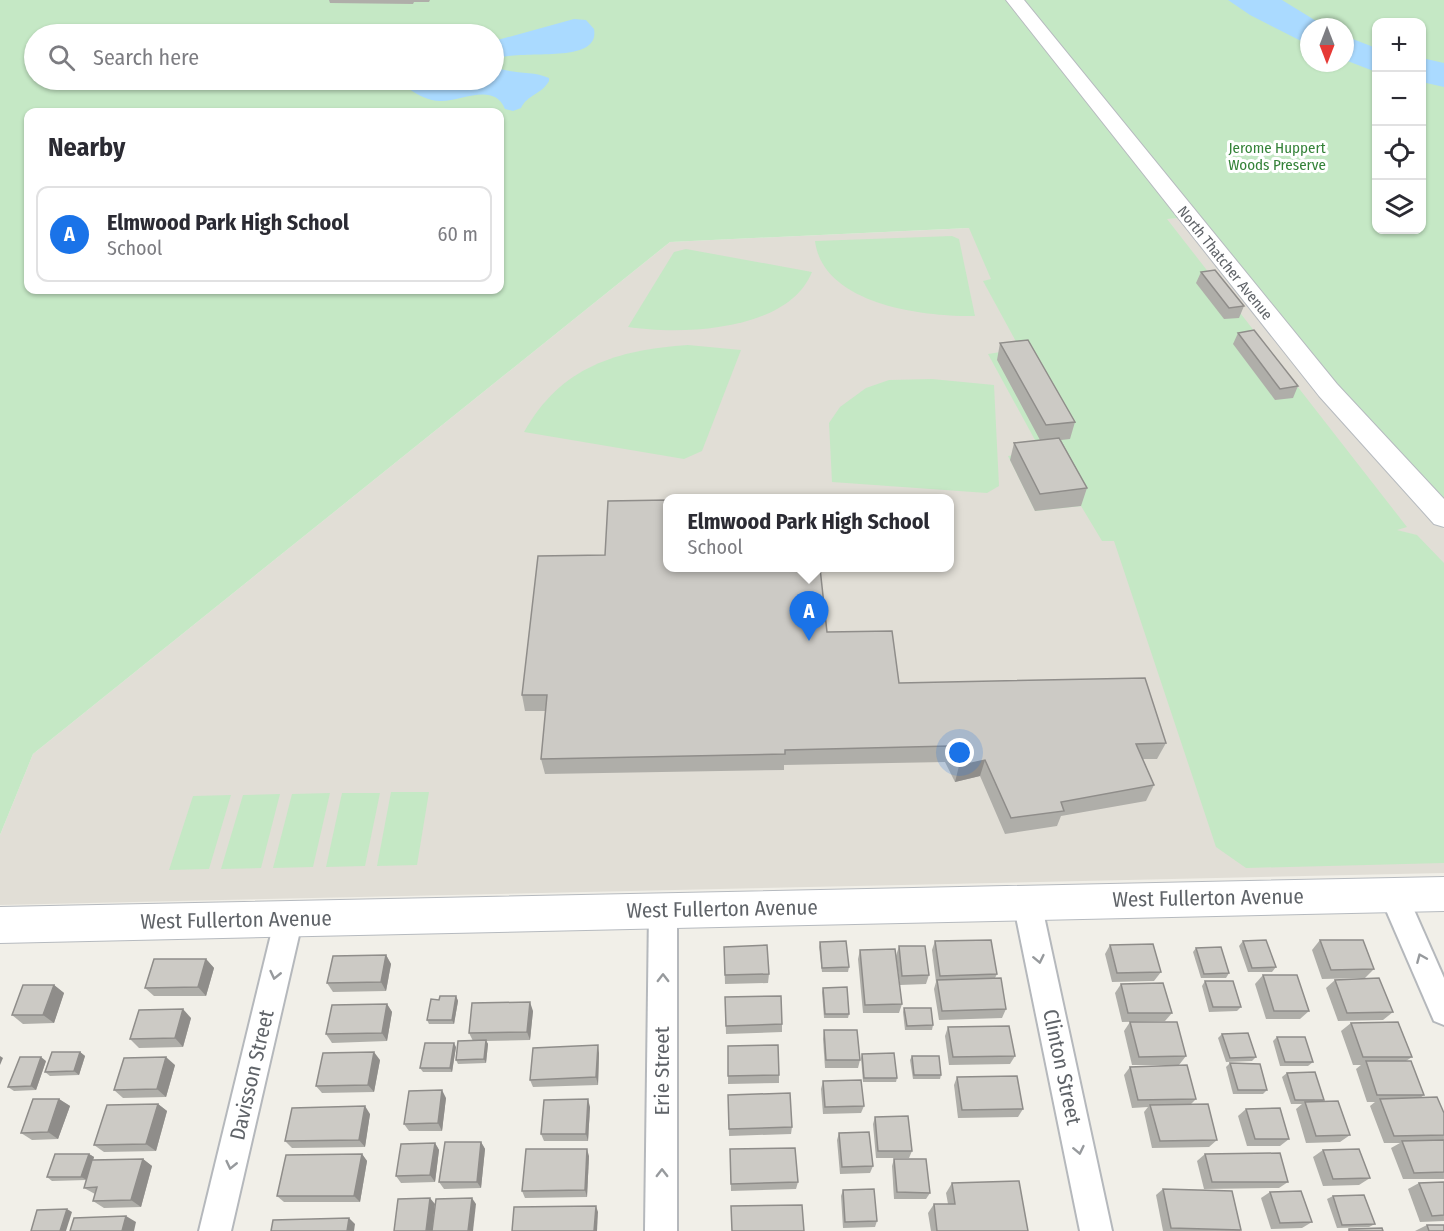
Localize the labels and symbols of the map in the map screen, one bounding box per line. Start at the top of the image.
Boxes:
north arrow [1300,18,1354,72]
park label: Jerome Huppert Woods Preserve [1228,139,1326,174]
street label: North Thatcher Avenue [1174,203,1276,323]
pin: A [790,592,828,641]
your location [945,738,974,767]
street label: West Fullerton Avenue [1112,883,1304,913]
street label: West Fullerton Avenue [626,894,818,924]
street label: West Fullerton Avenue [140,905,332,935]
one-way arrow [1416,953,1428,964]
one-way arrow [1032,954,1045,964]
one-way arrow [270,970,283,980]
one-way arrow [657,973,669,982]
street label: Davisson Street [224,1007,280,1143]
street label: Clinton Street [1037,1007,1087,1127]
street label: Erie Street [649,1026,675,1116]
one-way arrow [1072,1145,1085,1155]
one-way arrow [225,1160,238,1170]
one-way arrow [656,1168,668,1177]

